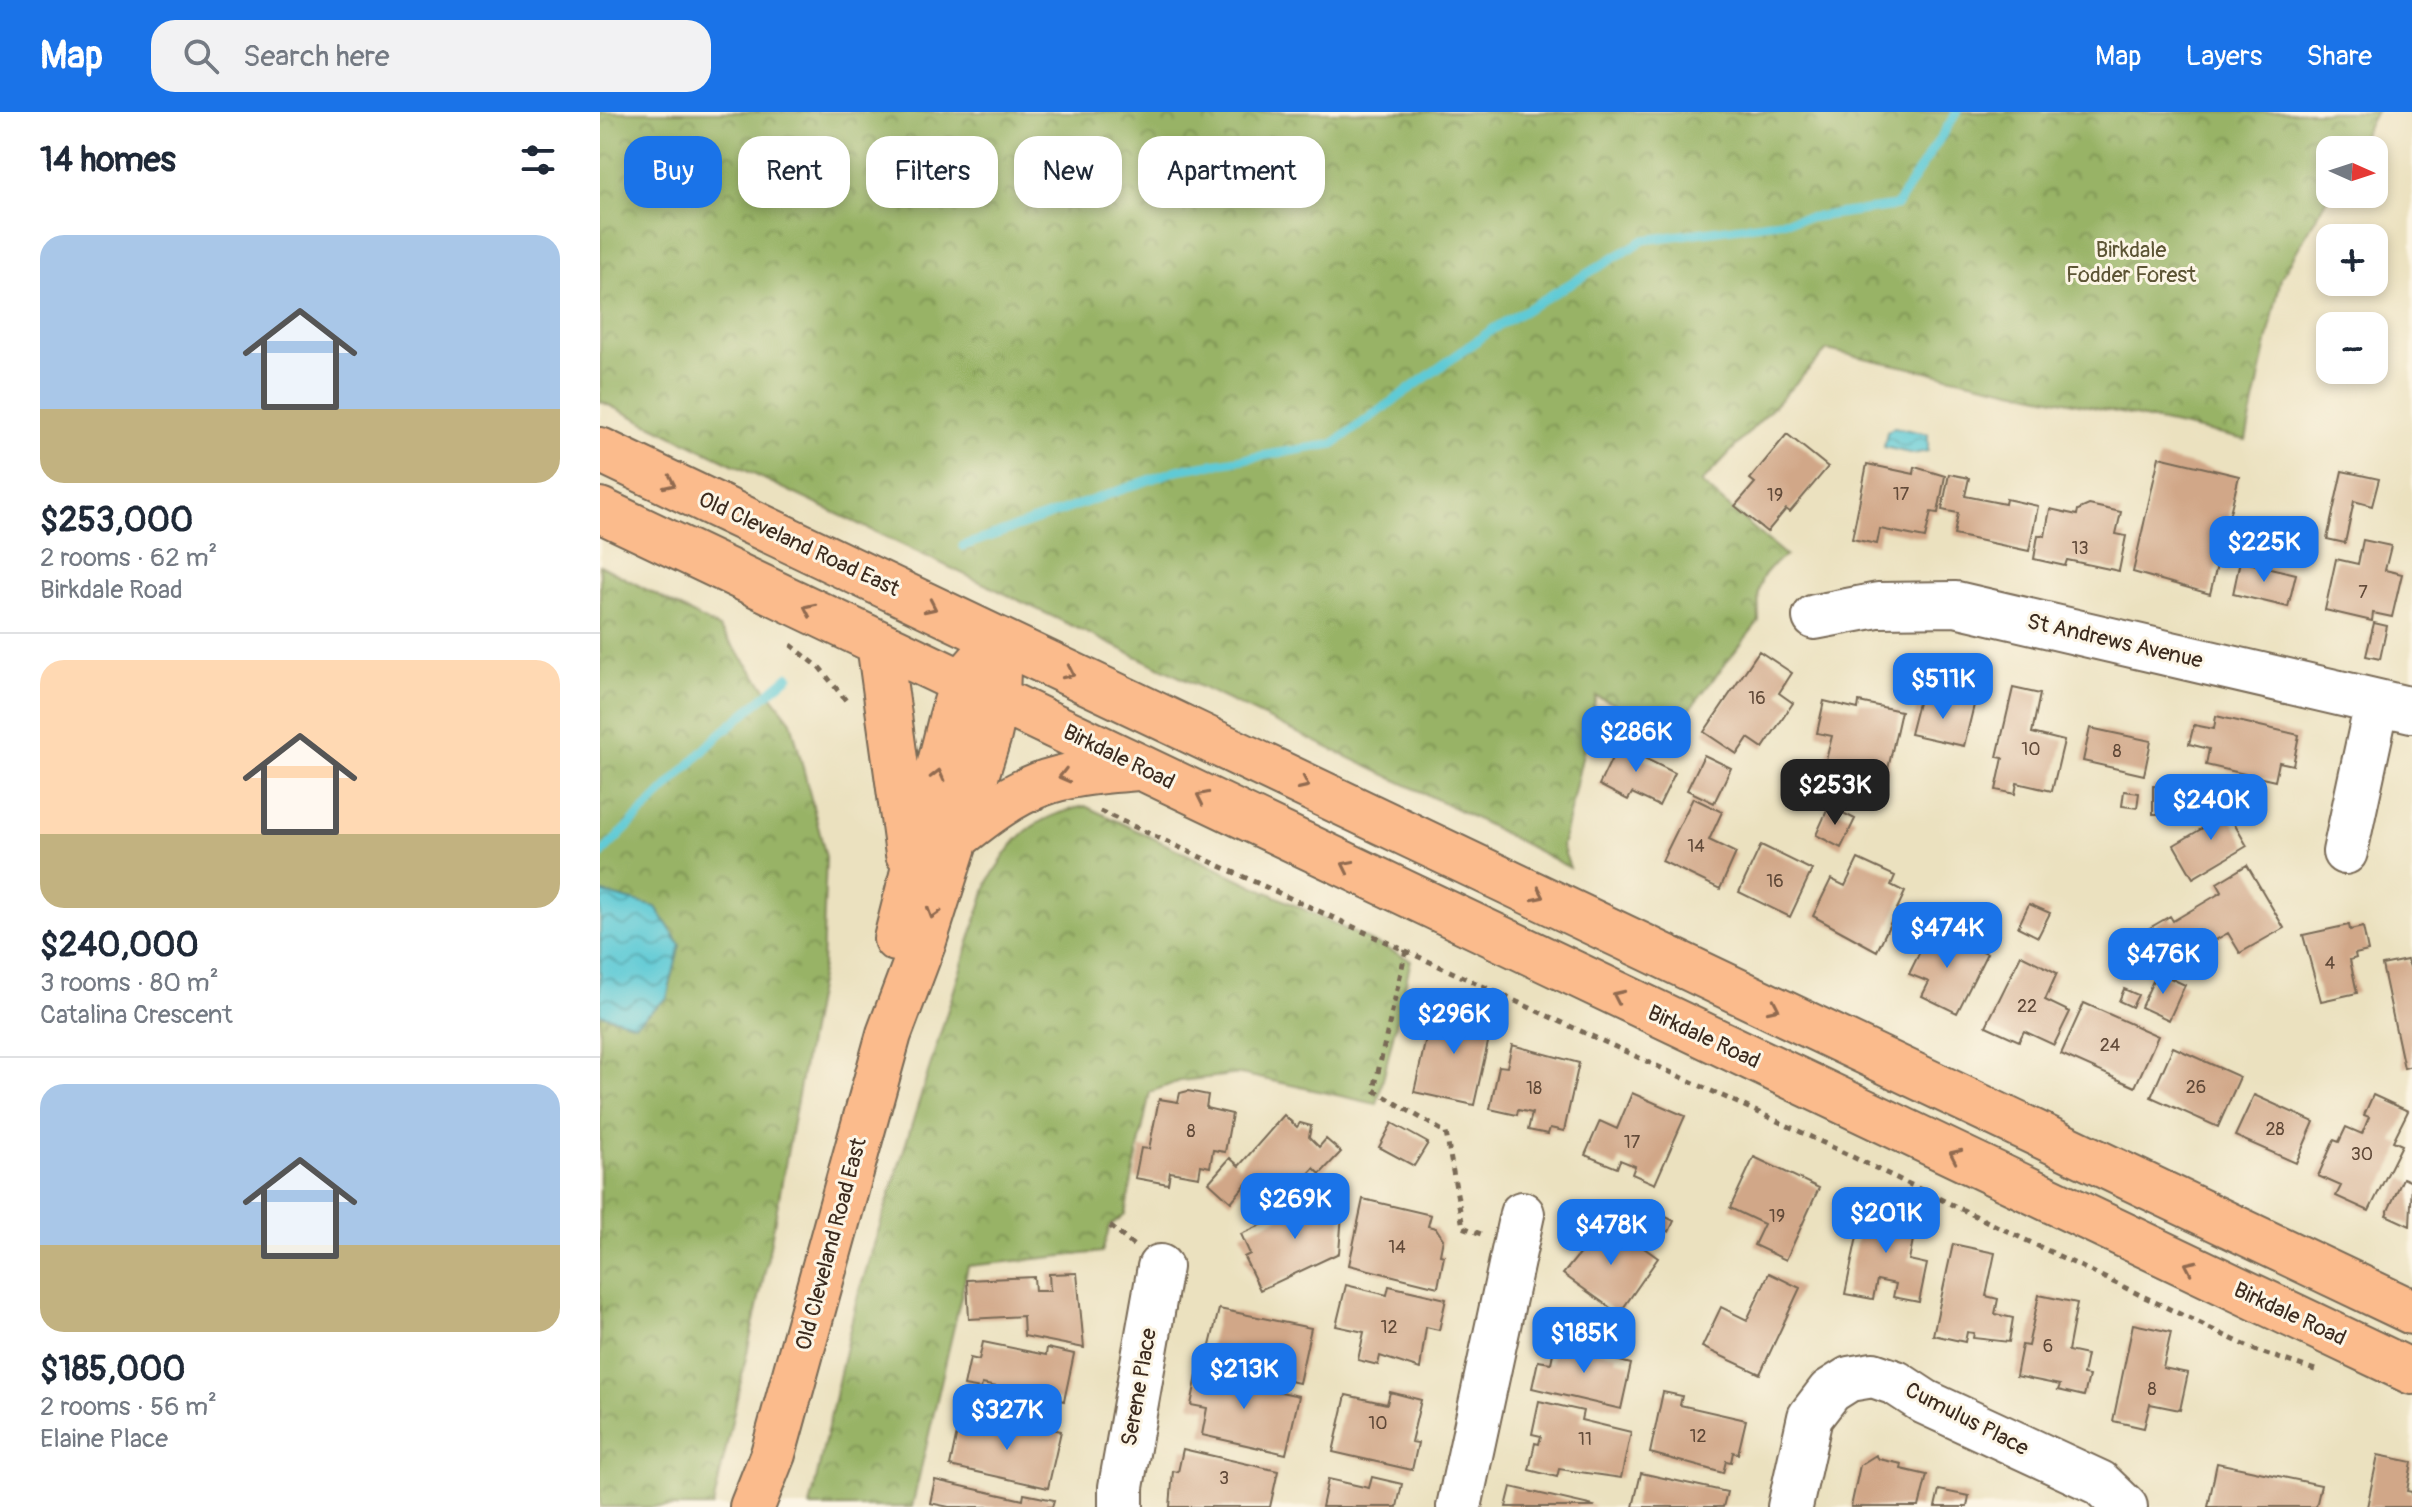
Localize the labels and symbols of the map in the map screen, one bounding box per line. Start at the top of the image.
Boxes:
north arrow [2316,136,2388,208]
park label: Birkdale Fodder Forest [2066,236,2196,289]
one-way arrow [662,473,677,489]
house number: 17 [1893,483,1910,506]
house number: 19 [1767,484,1783,507]
street label: Old Cleveland Road East [694,485,904,603]
pin: $225K [2208,516,2320,584]
house number: 13 [2071,537,2089,560]
house number: 7 [2358,581,2368,604]
one-way arrow [922,597,937,613]
one-way arrow [802,603,817,619]
street label: St Andrews Avenue [2024,607,2206,675]
pin: $511K [1887,653,1999,721]
one-way arrow [1061,663,1076,679]
house number: 16 [1748,687,1766,710]
pin: $286K [1580,706,1692,774]
street label: Birkdale Road [1059,718,1179,796]
house number: 10 [2021,738,2041,761]
house number: 8 [2112,740,2122,763]
pin: $253K [1779,759,1891,827]
one-way arrow [1057,766,1071,783]
one-way arrow [928,768,945,782]
one-way arrow [1296,774,1311,790]
pin: $240K [2155,774,2267,842]
one-way arrow [1196,791,1210,807]
house number: 14 [1687,835,1705,858]
one-way arrow [1341,861,1356,876]
house number: 16 [1766,870,1784,893]
one-way arrow [1531,885,1545,901]
pin: $474K [1891,902,2003,970]
one-way arrow [926,906,942,920]
pin: $476K [2107,928,2219,996]
house number: 4 [2325,952,2336,975]
pin: $296K [1398,988,1510,1056]
one-way arrow [1612,990,1627,1006]
house number: 22 [2017,995,2037,1018]
one-way arrow [1766,997,1780,1013]
street label: Birkdale Road [1643,999,1765,1075]
house number: 24 [2100,1034,2121,1057]
house number: 26 [2186,1076,2206,1099]
house number: 18 [1526,1077,1542,1100]
house number: 28 [2265,1118,2285,1141]
house number: 8 [1186,1120,1196,1143]
house number: 17 [1624,1131,1641,1154]
street label: Old Cleveland Road East [789,1135,873,1353]
house number: 30 [2351,1143,2373,1166]
one-way arrow [1948,1149,1963,1165]
pin: $269K [1239,1173,1351,1241]
pin: $201K [1830,1187,1942,1255]
pin: $478K [1555,1199,1667,1267]
house number: 19 [1769,1205,1785,1228]
house number: 14 [1388,1236,1406,1259]
one-way arrow [2183,1260,2198,1276]
street label: Birkdale Road [2229,1276,2351,1352]
pin: $185K [1528,1307,1640,1375]
house number: 12 [1380,1316,1398,1339]
street label: Serene Place [1115,1326,1163,1448]
house number: 6 [2043,1335,2053,1358]
pin: $213K [1188,1343,1300,1411]
street label: Cumulus Place [1900,1376,2034,1462]
house number: 8 [2147,1378,2157,1401]
pin: $327K [951,1384,1063,1452]
house number: 10 [1368,1412,1388,1435]
house number: 12 [1689,1425,1707,1448]
house number: 11 [1578,1428,1592,1451]
house number: 3 [1219,1467,1229,1490]

